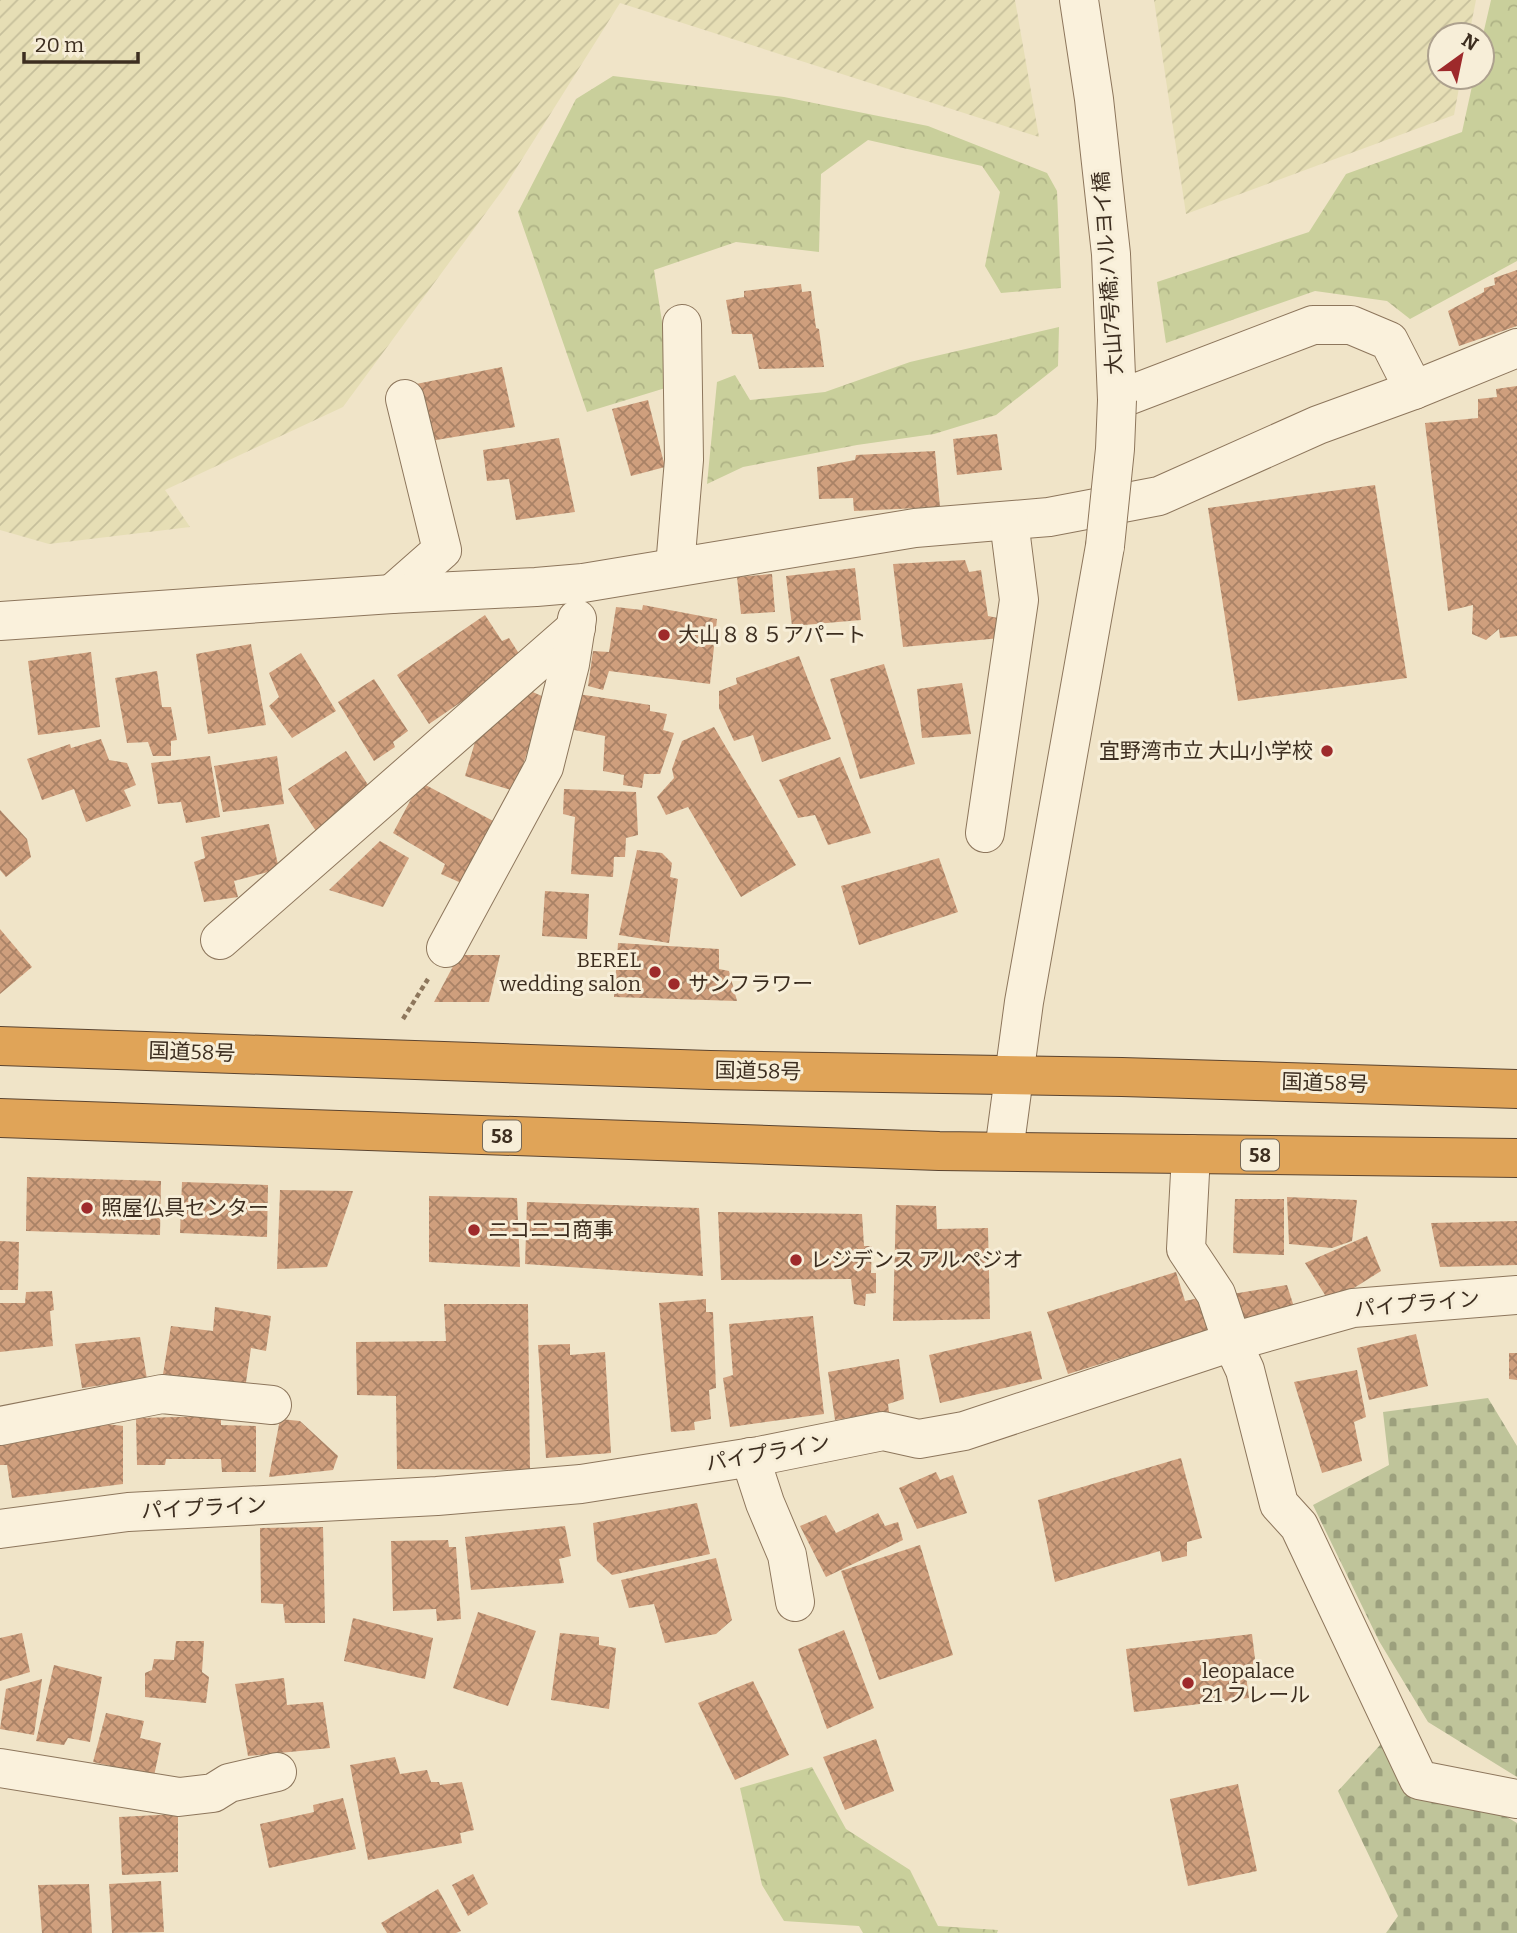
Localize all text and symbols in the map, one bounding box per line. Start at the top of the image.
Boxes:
scale bar [24,21,138,65]
north arrow [1426,21,1496,91]
text: N [1458,29,1483,56]
text: 20 m [35,32,84,58]
street label: 大山7号橋;ハルヨイ橋 [1088,170,1128,376]
place label: 大山８８５アパート [678,622,867,648]
marker: 大山８８５アパート [656,627,672,643]
place label: 宜野湾市立 大山小学校 [1099,738,1313,764]
marker: 宜野湾市立 大山小学校 [1319,743,1335,759]
place label: BEREL wedding salon [499,947,641,997]
marker: BEREL wedding salon [647,964,663,980]
place label: サンフラワー [688,971,813,997]
marker: サンフラワー [666,976,682,992]
street label: 国道58号 [148,1037,236,1067]
street label: 国道58号 [714,1057,802,1085]
street label: 国道58号 [1281,1068,1369,1098]
road number: 58 [483,1120,521,1152]
road number: 58 [1241,1140,1279,1170]
place label: 照屋仏具センター [101,1195,269,1221]
marker: 照屋仏具センター [79,1200,95,1216]
place label: ニコニコ商事 [488,1217,614,1243]
marker: ニコニコ商事 [466,1222,482,1238]
place label: レジデンス アルペジオ [810,1247,1024,1273]
marker: レジデンス アルペジオ [788,1252,804,1268]
street label: パイプライン [1353,1286,1481,1322]
street label: パイプライン [704,1429,832,1477]
street label: パイプライン [140,1492,268,1524]
place label: leopalace 21 フレール [1202,1658,1310,1708]
marker: leopalace 21 フレール [1180,1675,1196,1691]

